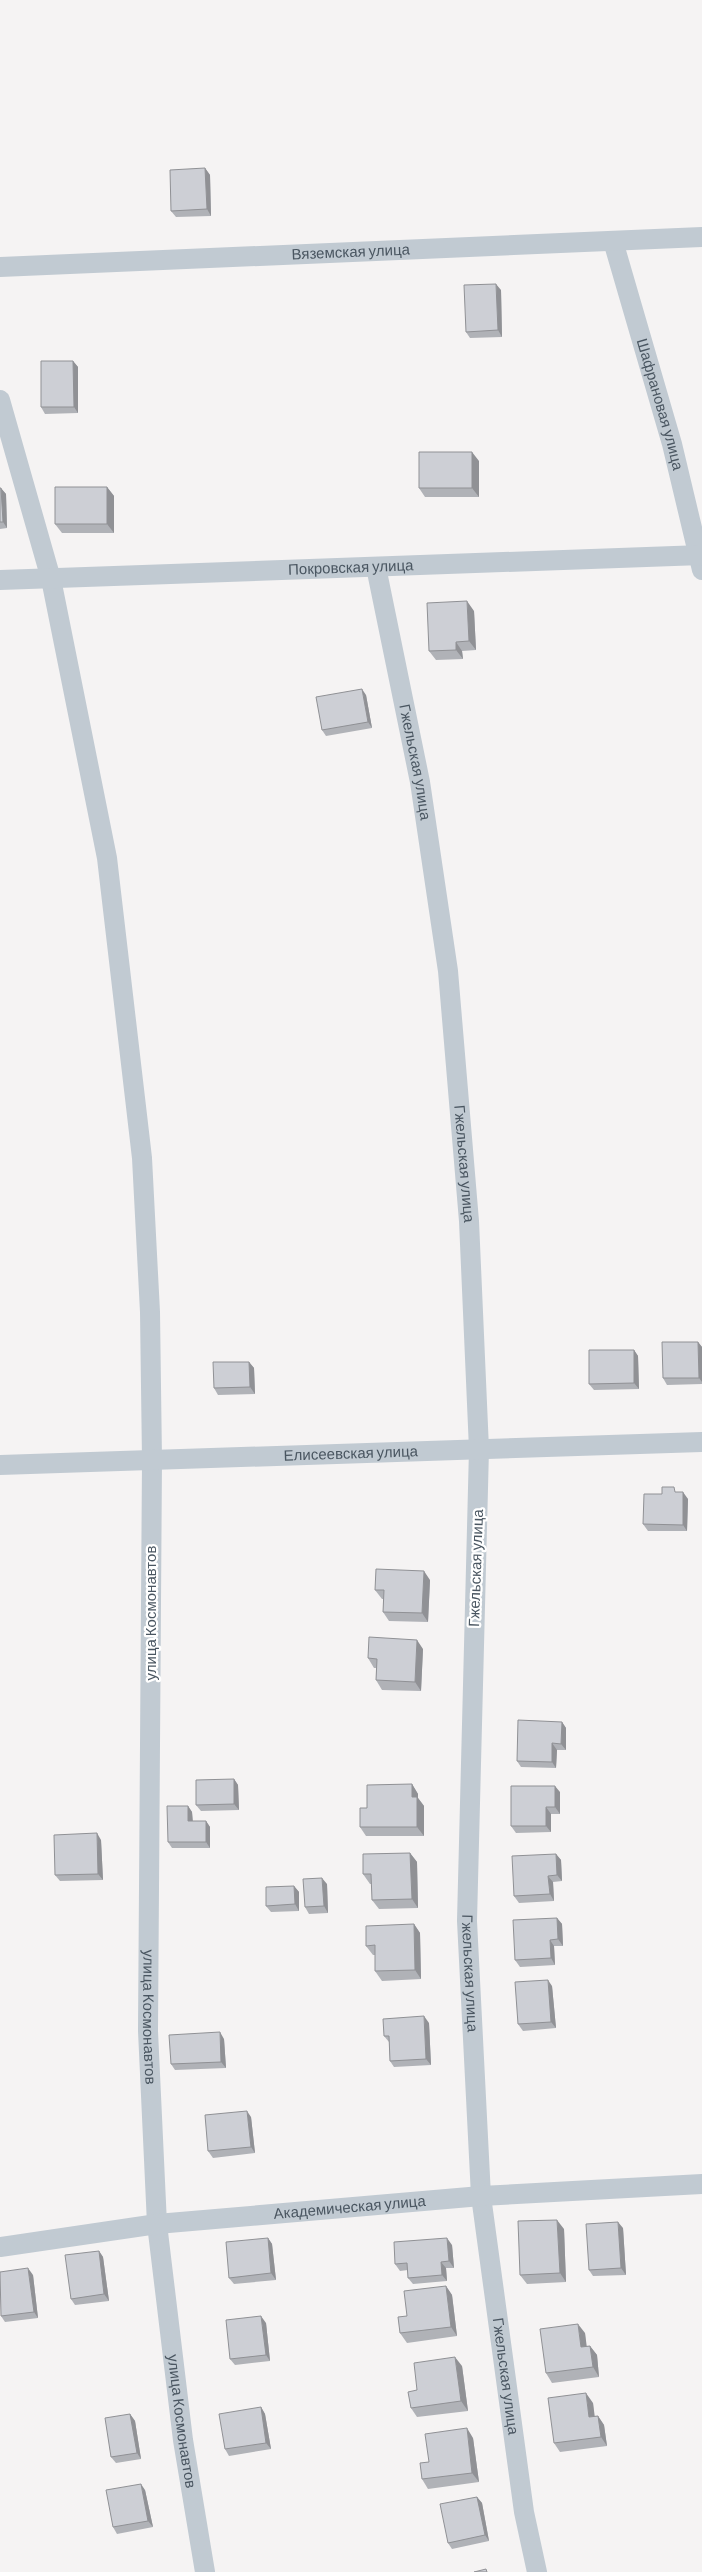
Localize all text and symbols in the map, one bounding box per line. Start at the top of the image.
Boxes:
street label: Вяземская улица [291,239,411,263]
street label: Шафрановая улица [634,336,688,473]
street label: Покровская улица [288,555,414,578]
street label: Гжельская улица [396,702,436,822]
street label: Гжельская улица [451,1104,479,1224]
street label: Елисеевская улица [283,1441,419,1464]
street label: Гжельская улица [464,1508,486,1627]
street label: улица Космонавтов [141,1546,159,1680]
street label: Гжельская улица [459,1914,483,2033]
street label: улица Космонавтов [140,1950,160,2085]
street label: Академическая улица [273,2191,427,2222]
street label: Гжельская улица [490,2317,523,2436]
street label: улица Космонавтов [165,2353,201,2489]

